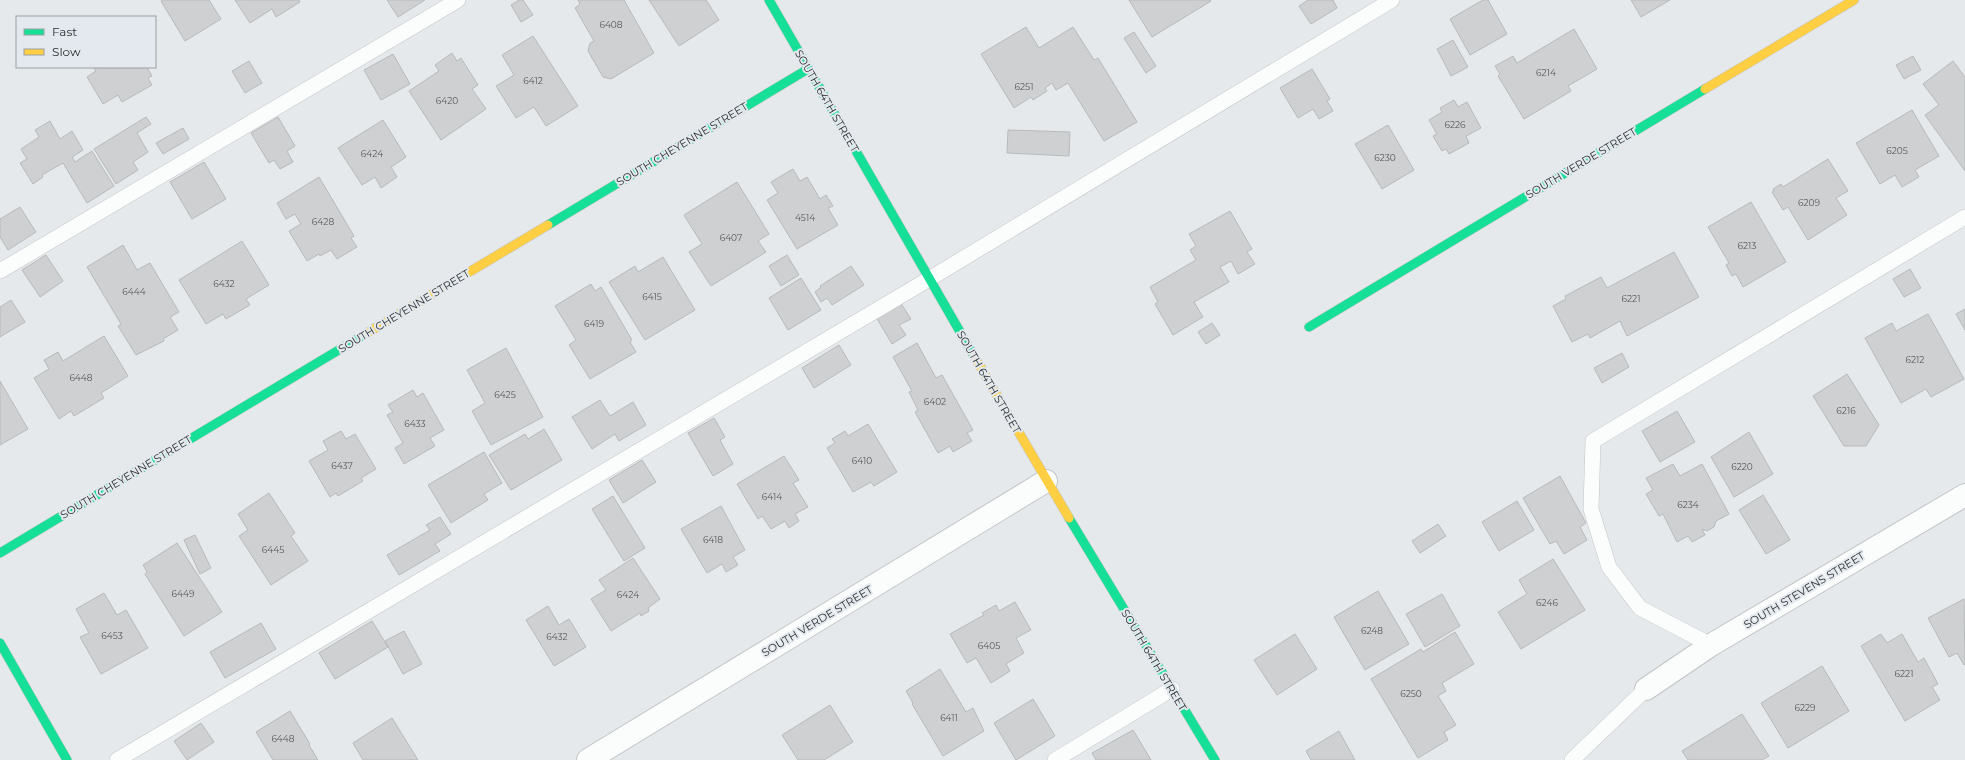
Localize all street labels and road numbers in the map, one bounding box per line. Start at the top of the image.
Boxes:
street label: SOUTH 64TH STREET [792,47,862,155]
street label: SOUTH CHEYENNE STREET [614,99,751,189]
street label: SOUTH VERDE STREET [1523,124,1640,202]
street label: SOUTH CHEYENNE STREET [336,266,473,356]
street label: SOUTH 64TH STREET [954,328,1024,436]
street label: SOUTH CHEYENNE STREET [58,432,195,522]
street label: SOUTH STEVENS STREET [1741,548,1867,632]
street label: SOUTH VERDE STREET [759,582,876,660]
street label: SOUTH 64TH STREET [1118,607,1190,714]

